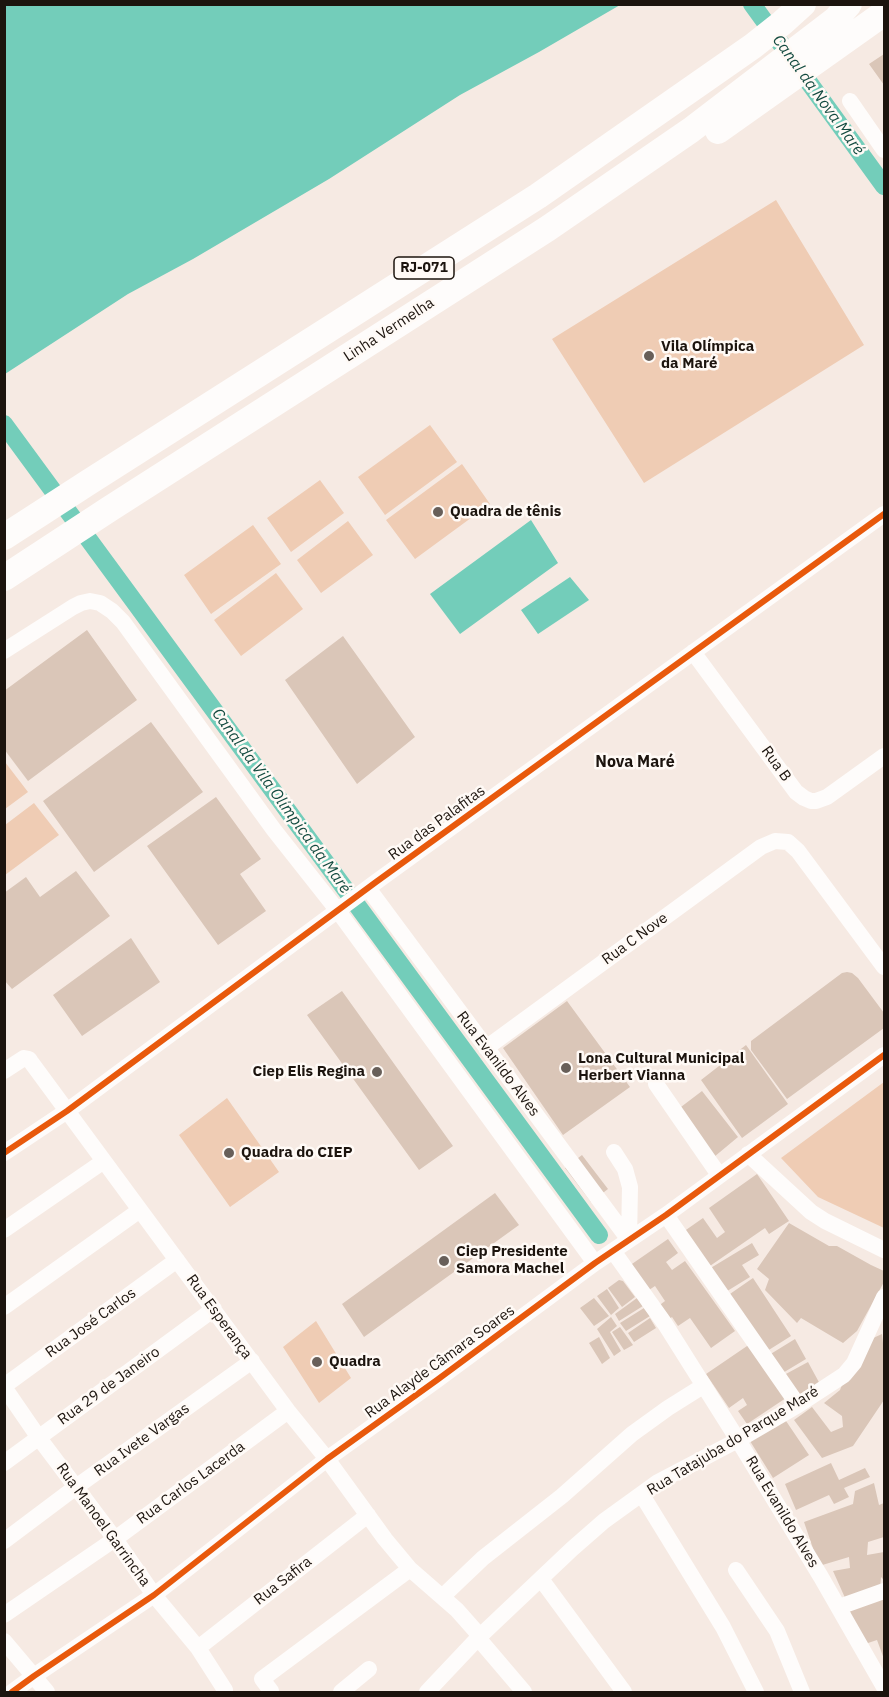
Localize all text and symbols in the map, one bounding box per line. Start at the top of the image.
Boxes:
water label: Canal da Nova Maré [768,31,868,159]
road number: RJ-071 [394,257,454,279]
street label: Linha Vermelha [340,294,438,366]
place label: Vila Olímpica da Maré [661,338,754,373]
marker: Vila Olímpica da Maré [642,349,656,363]
place label: Quadra de tênis [450,503,561,521]
marker: Quadra de tênis [431,505,445,519]
water label: Canal da Vila Olímpica da Maré [207,705,355,897]
street label: Rua B [757,743,795,785]
district label: Nova Maré [595,752,675,772]
street label: Rua das Palafitas [385,782,489,864]
street label: Rua C Nove [599,909,671,969]
street label: Rua Evanildo Alves [453,1008,543,1120]
place label: Lona Cultural Municipal Herbert Vianna [578,1050,744,1085]
marker: Lona Cultural Municipal Herbert Vianna [559,1061,573,1075]
place label: Ciep Elis Regina [252,1063,365,1081]
marker: Ciep Elis Regina [370,1065,384,1079]
place label: Quadra do CIEP [241,1144,353,1162]
marker: Quadra do CIEP [222,1146,236,1160]
place label: Ciep Presidente Samora Machel [456,1243,568,1278]
marker: Ciep Presidente Samora Machel [437,1254,451,1268]
street label: Rua Esperança [182,1271,256,1363]
street label: Rua José Carlos [42,1284,140,1362]
street label: Rua Alayde Câmara Soares [362,1302,518,1422]
street label: Rua 29 de Janeiro [54,1343,164,1429]
place label: Quadra [329,1353,381,1371]
marker: Quadra [310,1355,324,1369]
street label: Rua Tatajuba do Parque Maré [644,1383,822,1499]
street label: Rua Ivete Vargas [91,1399,193,1481]
street label: Rua Carlos Lacerda [133,1438,249,1528]
street label: Rua Evanildo Alves [742,1453,822,1571]
street label: Rua Manoel Garrincha [52,1460,154,1590]
street label: Rua Safira [251,1553,315,1609]

